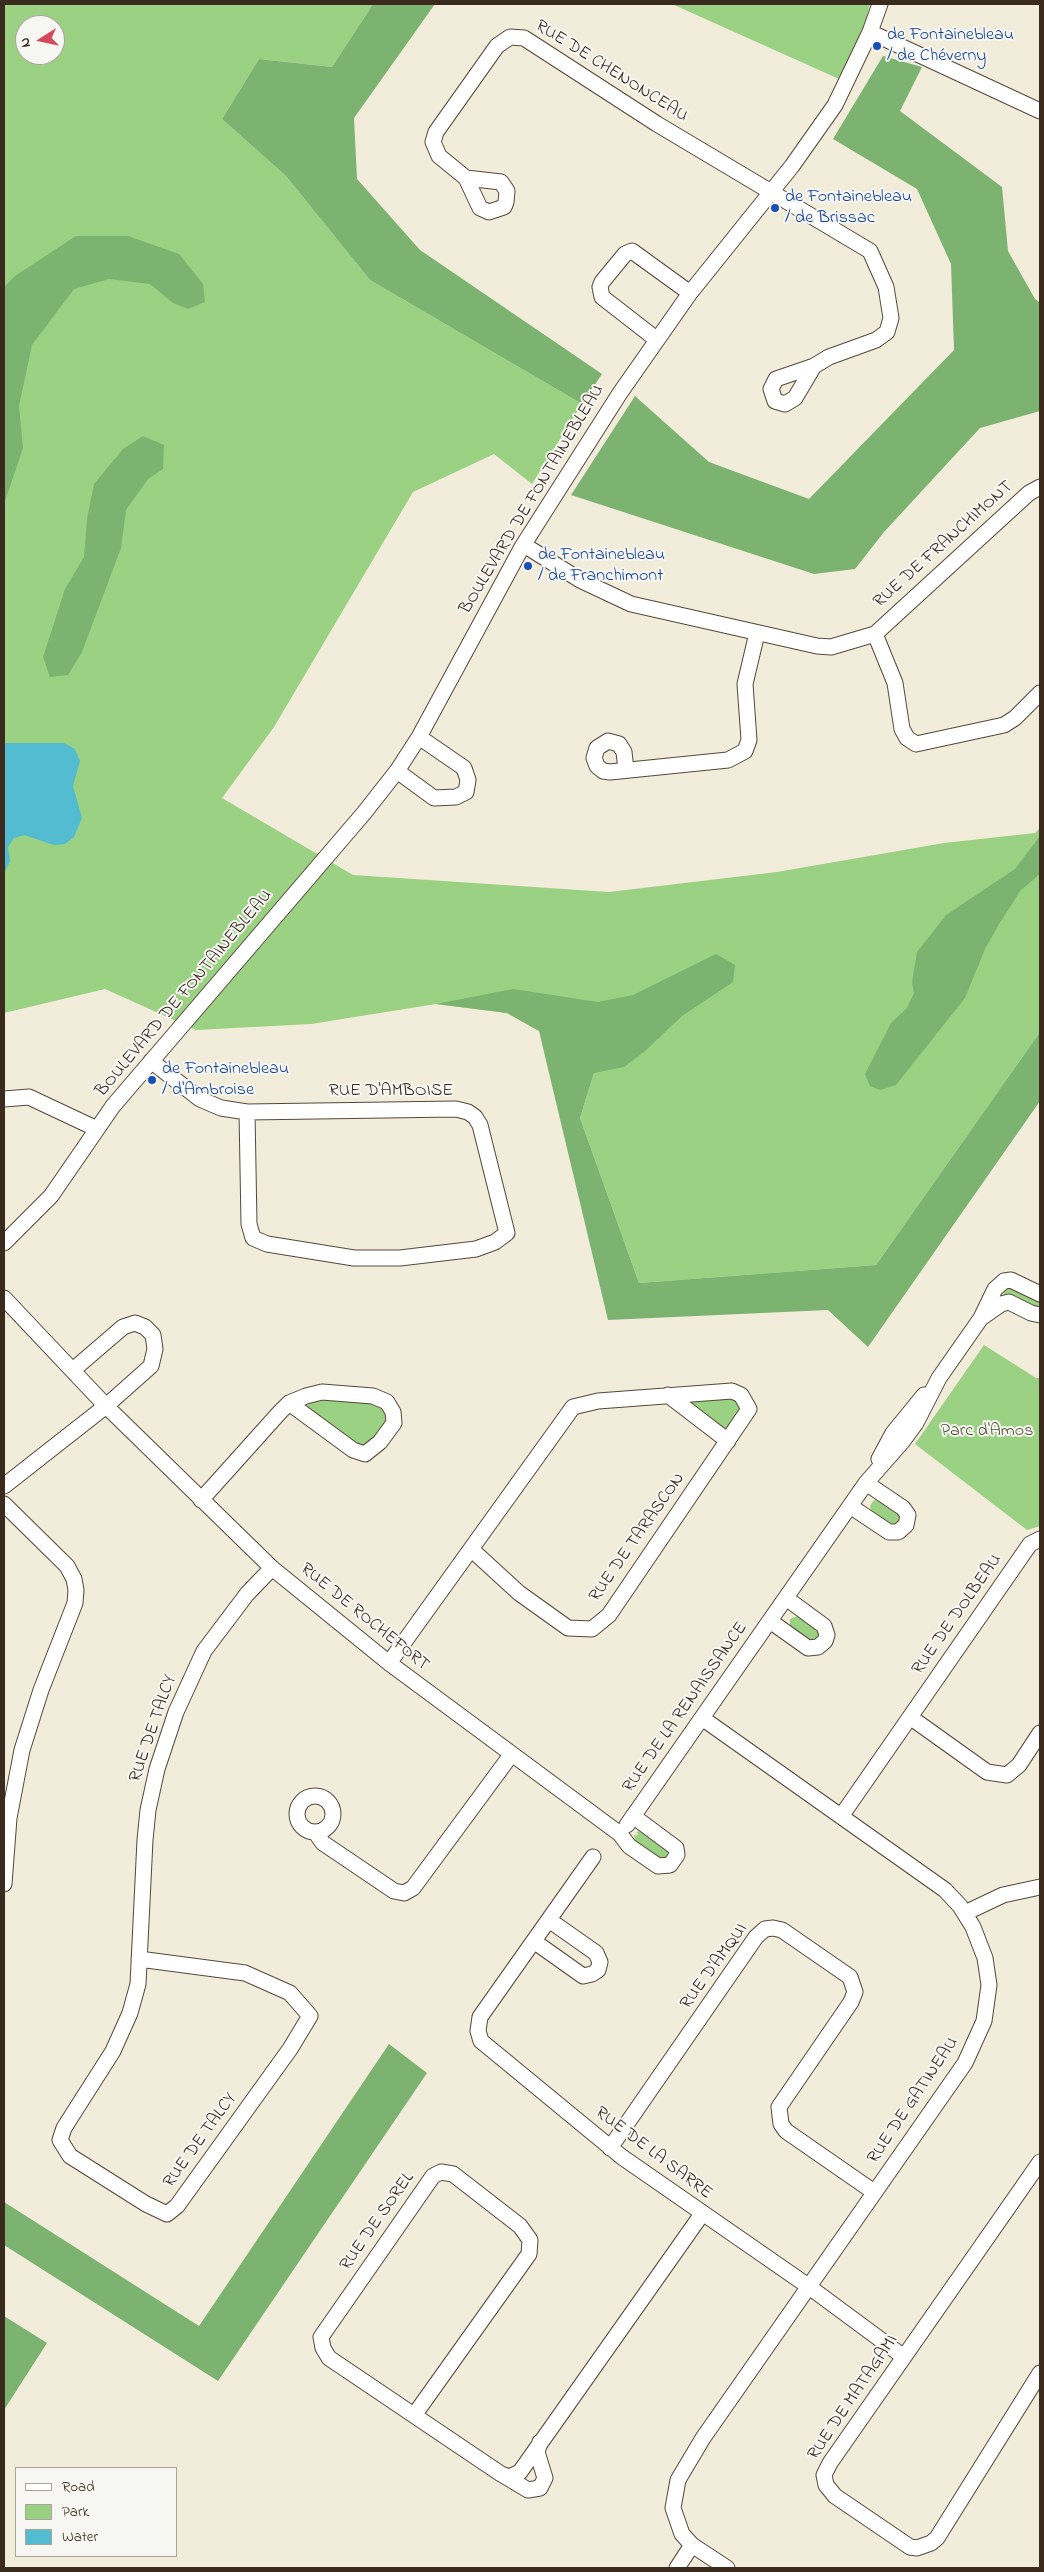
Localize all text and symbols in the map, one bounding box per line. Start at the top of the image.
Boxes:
north arrow [15,15,65,65]
street label: RUE DE CHENONCEAU [531,16,691,128]
place label: de Fontainebleau / de Chéverny [887,25,1014,68]
text: N [15,36,37,49]
marker: de Fontainebleau / de Chéverny [871,40,883,52]
place label: de Fontainebleau / de Brissac [785,187,912,230]
marker: de Fontainebleau / de Brissac [769,202,781,214]
street label: BOULEVARD DE FONTAINEBLEAU [456,381,610,619]
street label: RUE DE FRANCHIMONT [870,477,1018,613]
place label: de Fontainebleau / de Franchimont [538,545,665,588]
marker: de Fontainebleau / de Franchimont [522,560,534,572]
street label: BOULEVARD DE FONTAINEBLEAU [92,886,278,1102]
place label: de Fontainebleau / d'Ambroise [162,1059,289,1102]
marker: de Fontainebleau / d'Ambroise [146,1074,158,1086]
street label: RUE D'AMBOISE [329,1081,453,1103]
park label: Parc d'Amos [941,1421,1033,1443]
street label: RUE DE TARASCON [585,1469,691,1607]
street label: RUE DE DOLBEAU [908,1550,1008,1680]
street label: RUE DE ROCHEFORT [295,1559,433,1677]
street label: RUE DE LA RENAISSANCE [619,1619,753,1797]
street label: RUE DE TALCY [126,1673,182,1785]
street label: RUE D'AMQUI [677,1920,753,2014]
street label: RUE DE GATINEAU [864,2034,964,2168]
street label: RUE DE TALCY [159,2090,243,2192]
street label: RUE DE LA SARRE [590,2103,716,2205]
street label: RUE DE SOREL [336,2169,420,2275]
street label: RUE DE MATAGAMI [804,2331,904,2465]
legend [15,2467,178,2557]
text: Road [62,2476,95,2498]
text: Park [62,2501,89,2523]
text: Water [62,2526,98,2548]

